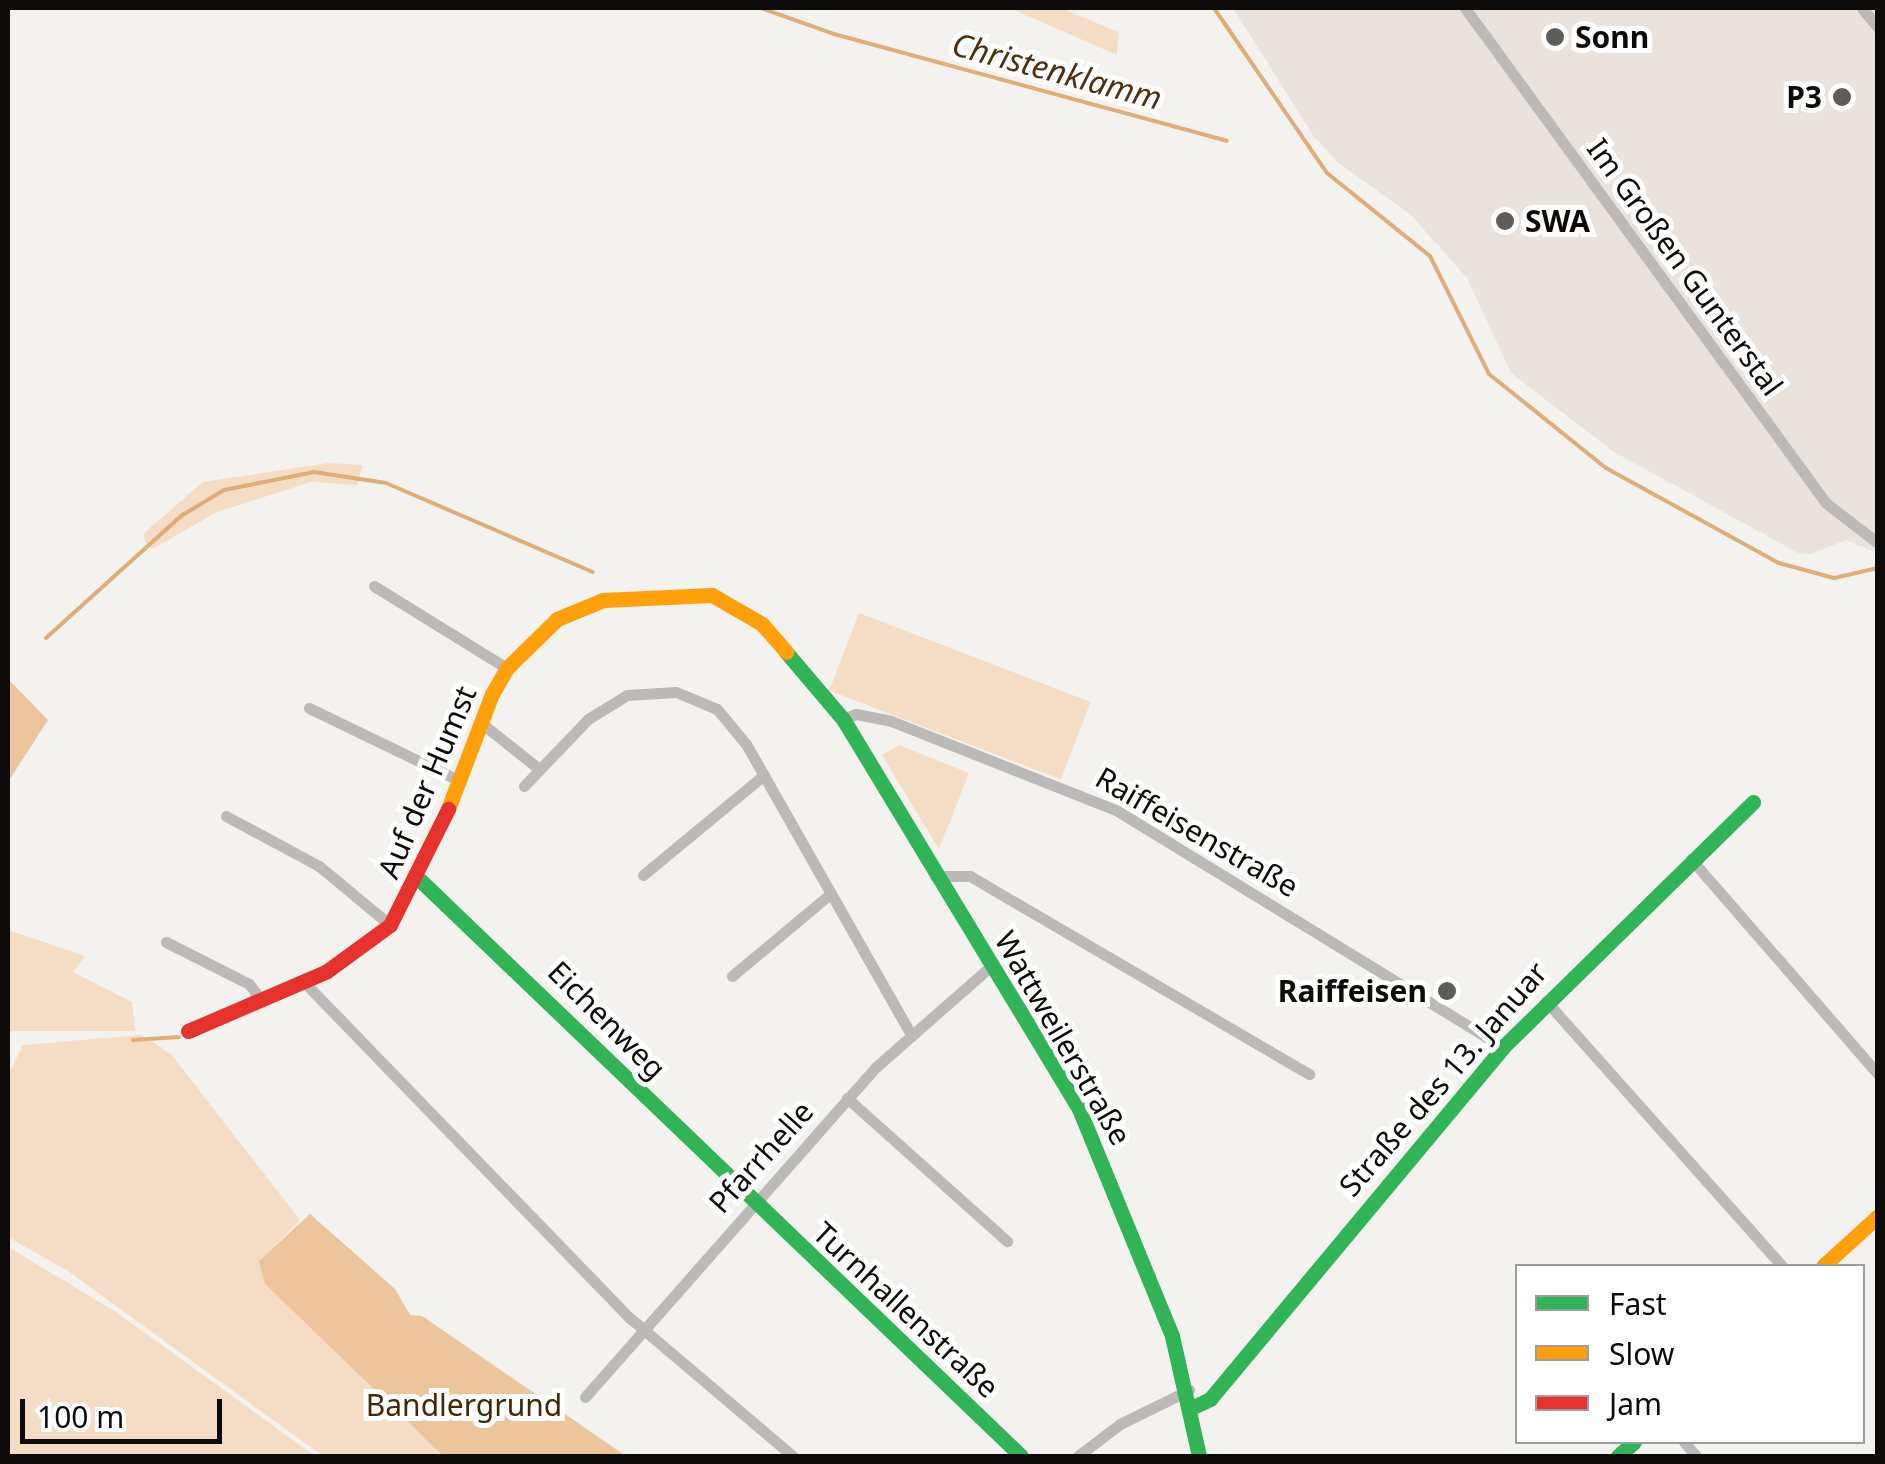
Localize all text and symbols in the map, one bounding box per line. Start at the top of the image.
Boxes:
place label: Sonn [1575,19,1649,55]
water label: Christenklamm [948,25,1166,117]
marker: Sonn [1544,26,1566,48]
place label: P3 [1786,79,1822,115]
marker: P3 [1831,86,1853,108]
street label: Im Großen Gunterstal [1580,131,1790,403]
place label: SWA [1525,203,1590,239]
marker: SWA [1494,210,1516,232]
street label: Auf der Humst [370,680,484,884]
street label: Raiffeisenstraße [1089,759,1305,905]
street label: Wattweilerstraße [987,925,1139,1151]
street label: Eichenweg [541,954,673,1086]
street label: Straße des 13. Januar [1331,955,1555,1203]
place label: Raiffeisen [1278,973,1427,1009]
marker: Raiffeisen [1436,980,1458,1002]
street label: Pfarrhelle [701,1094,821,1220]
street label: Turnhallenstraße [806,1215,1006,1405]
legend [1515,1264,1865,1444]
text: Fast [1609,1283,1667,1324]
text: Slow [1609,1333,1674,1374]
scale bar [25,1379,228,1441]
text: Jam [1609,1383,1662,1424]
park label: Bandlergrund [366,1387,562,1423]
text: 100 m [37,1396,124,1437]

